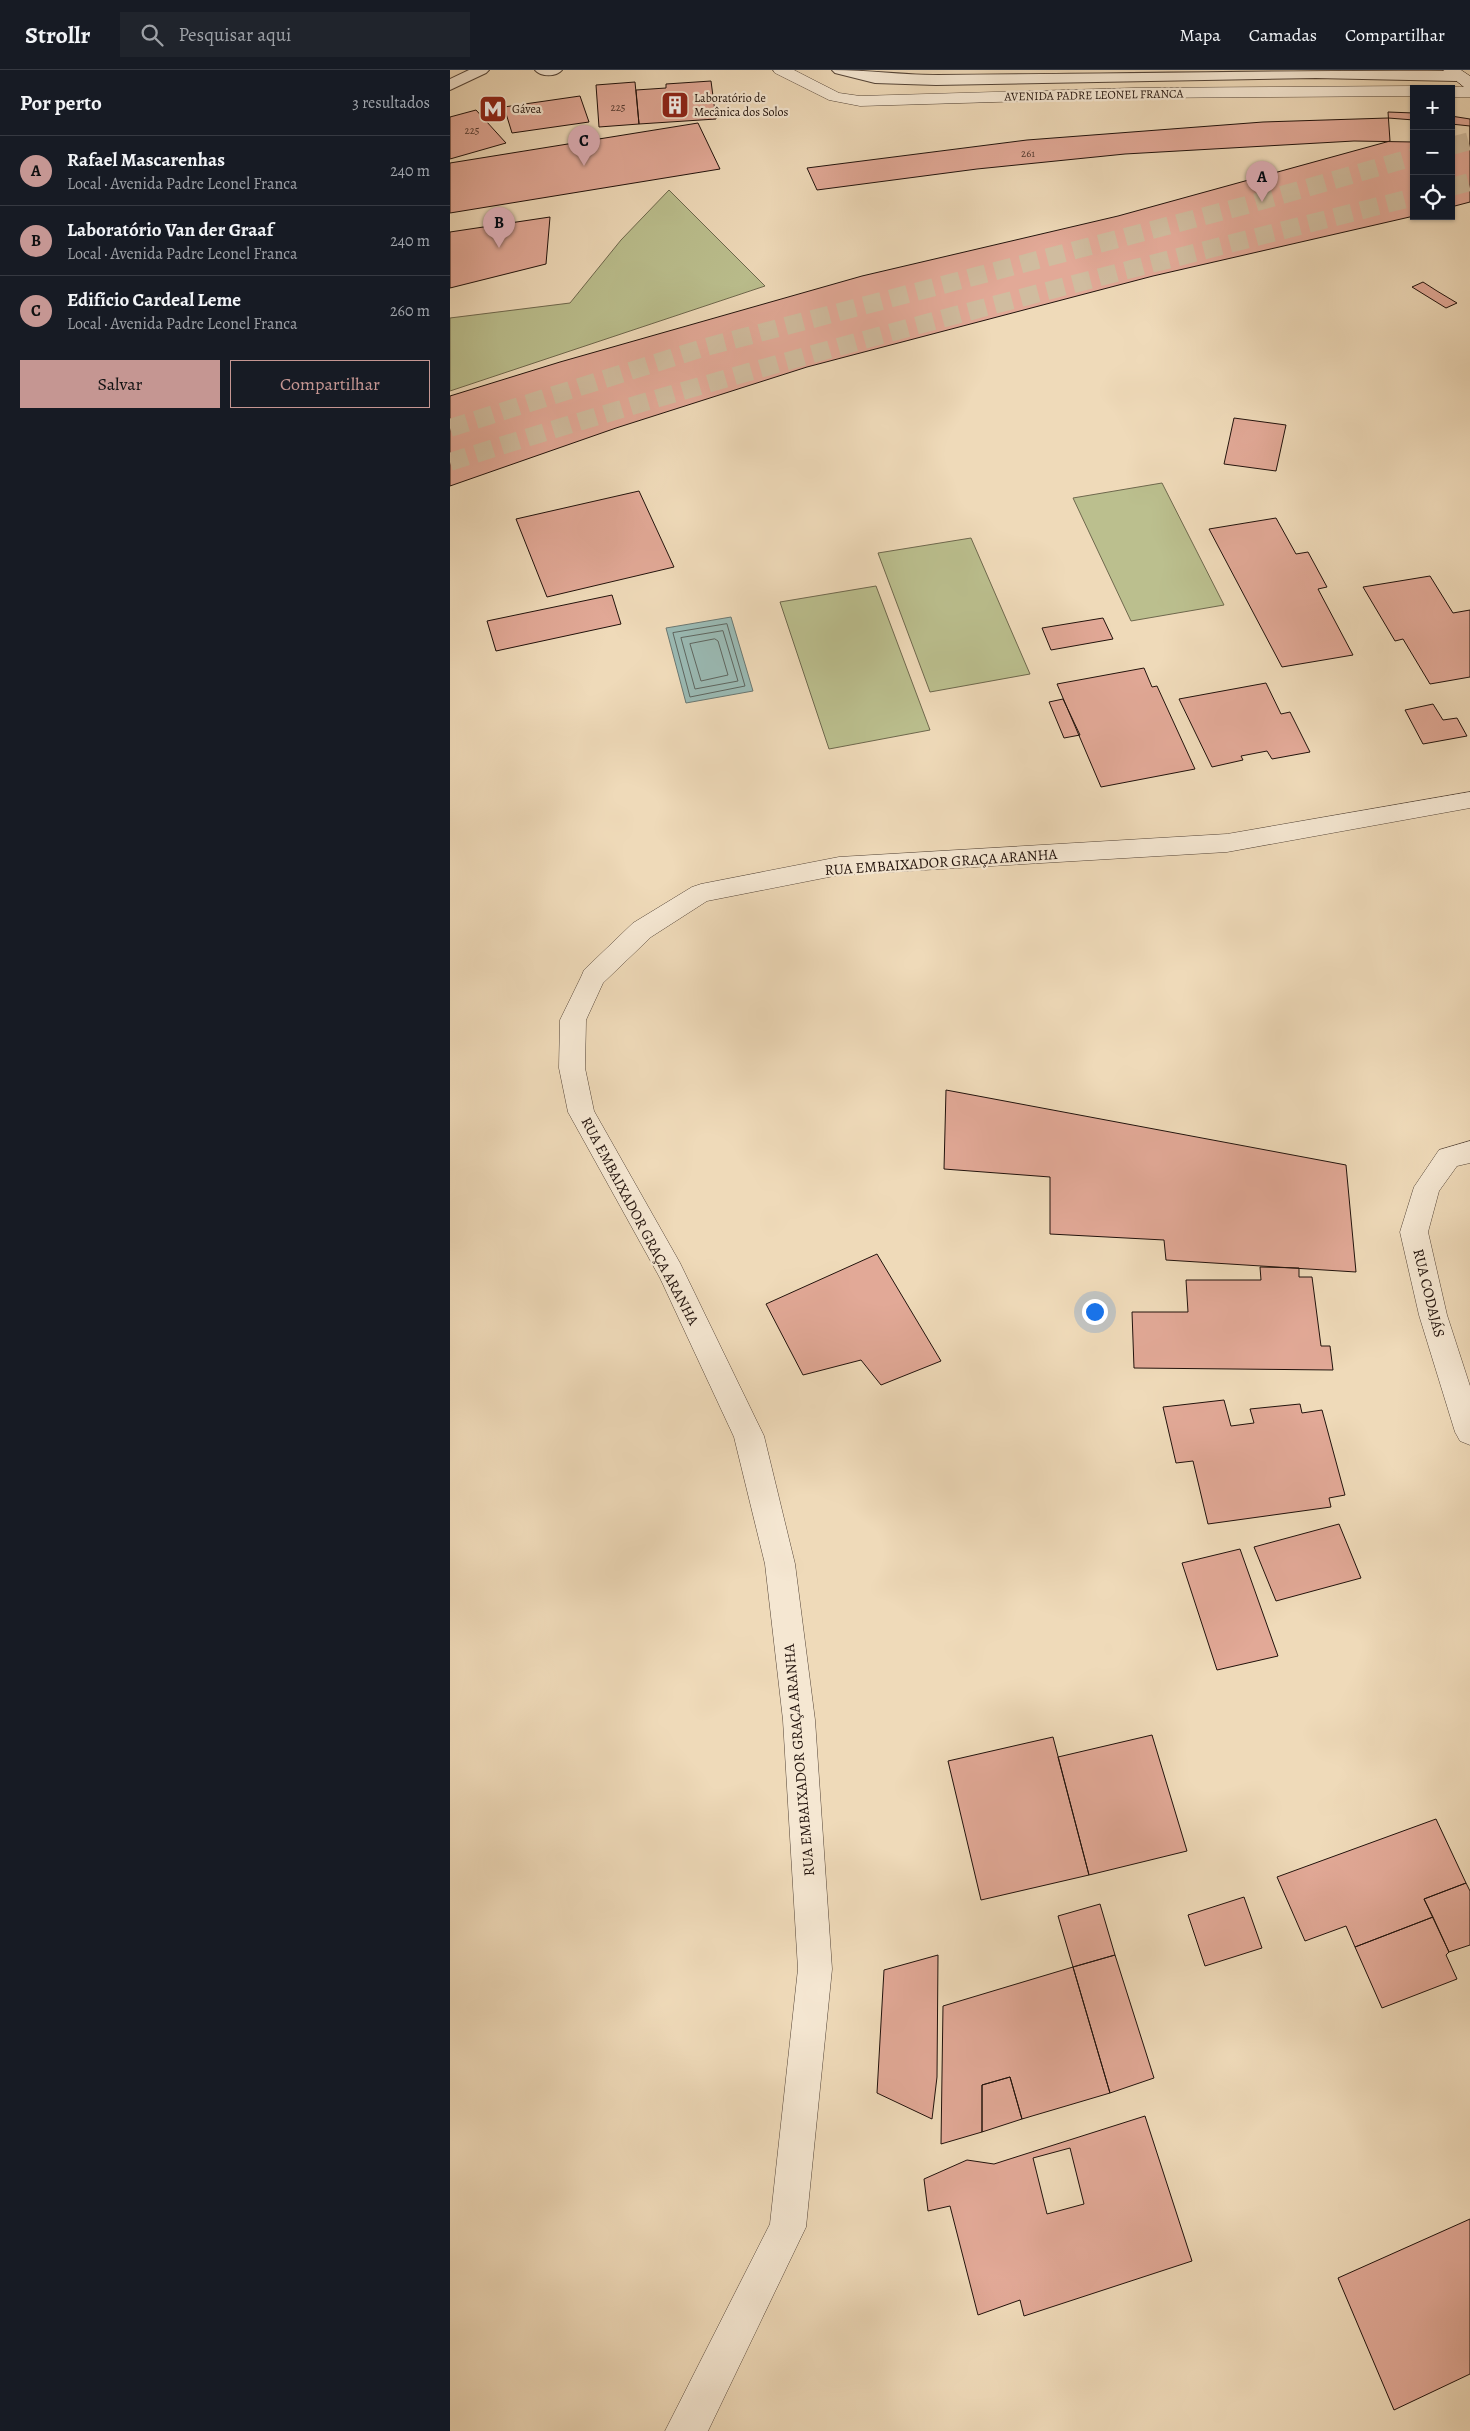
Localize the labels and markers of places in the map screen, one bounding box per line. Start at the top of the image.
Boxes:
building icon: Laboratório de Mecânica dos Solos [660,90,690,120]
place label: Laboratório de Mecânica dos Solos [694,90,788,120]
metro station icon: Gávea [478,94,508,124]
place label: Gávea [512,101,542,117]
pin: C [568,125,600,166]
pin: A [1246,161,1278,202]
pin: B [483,207,515,248]

